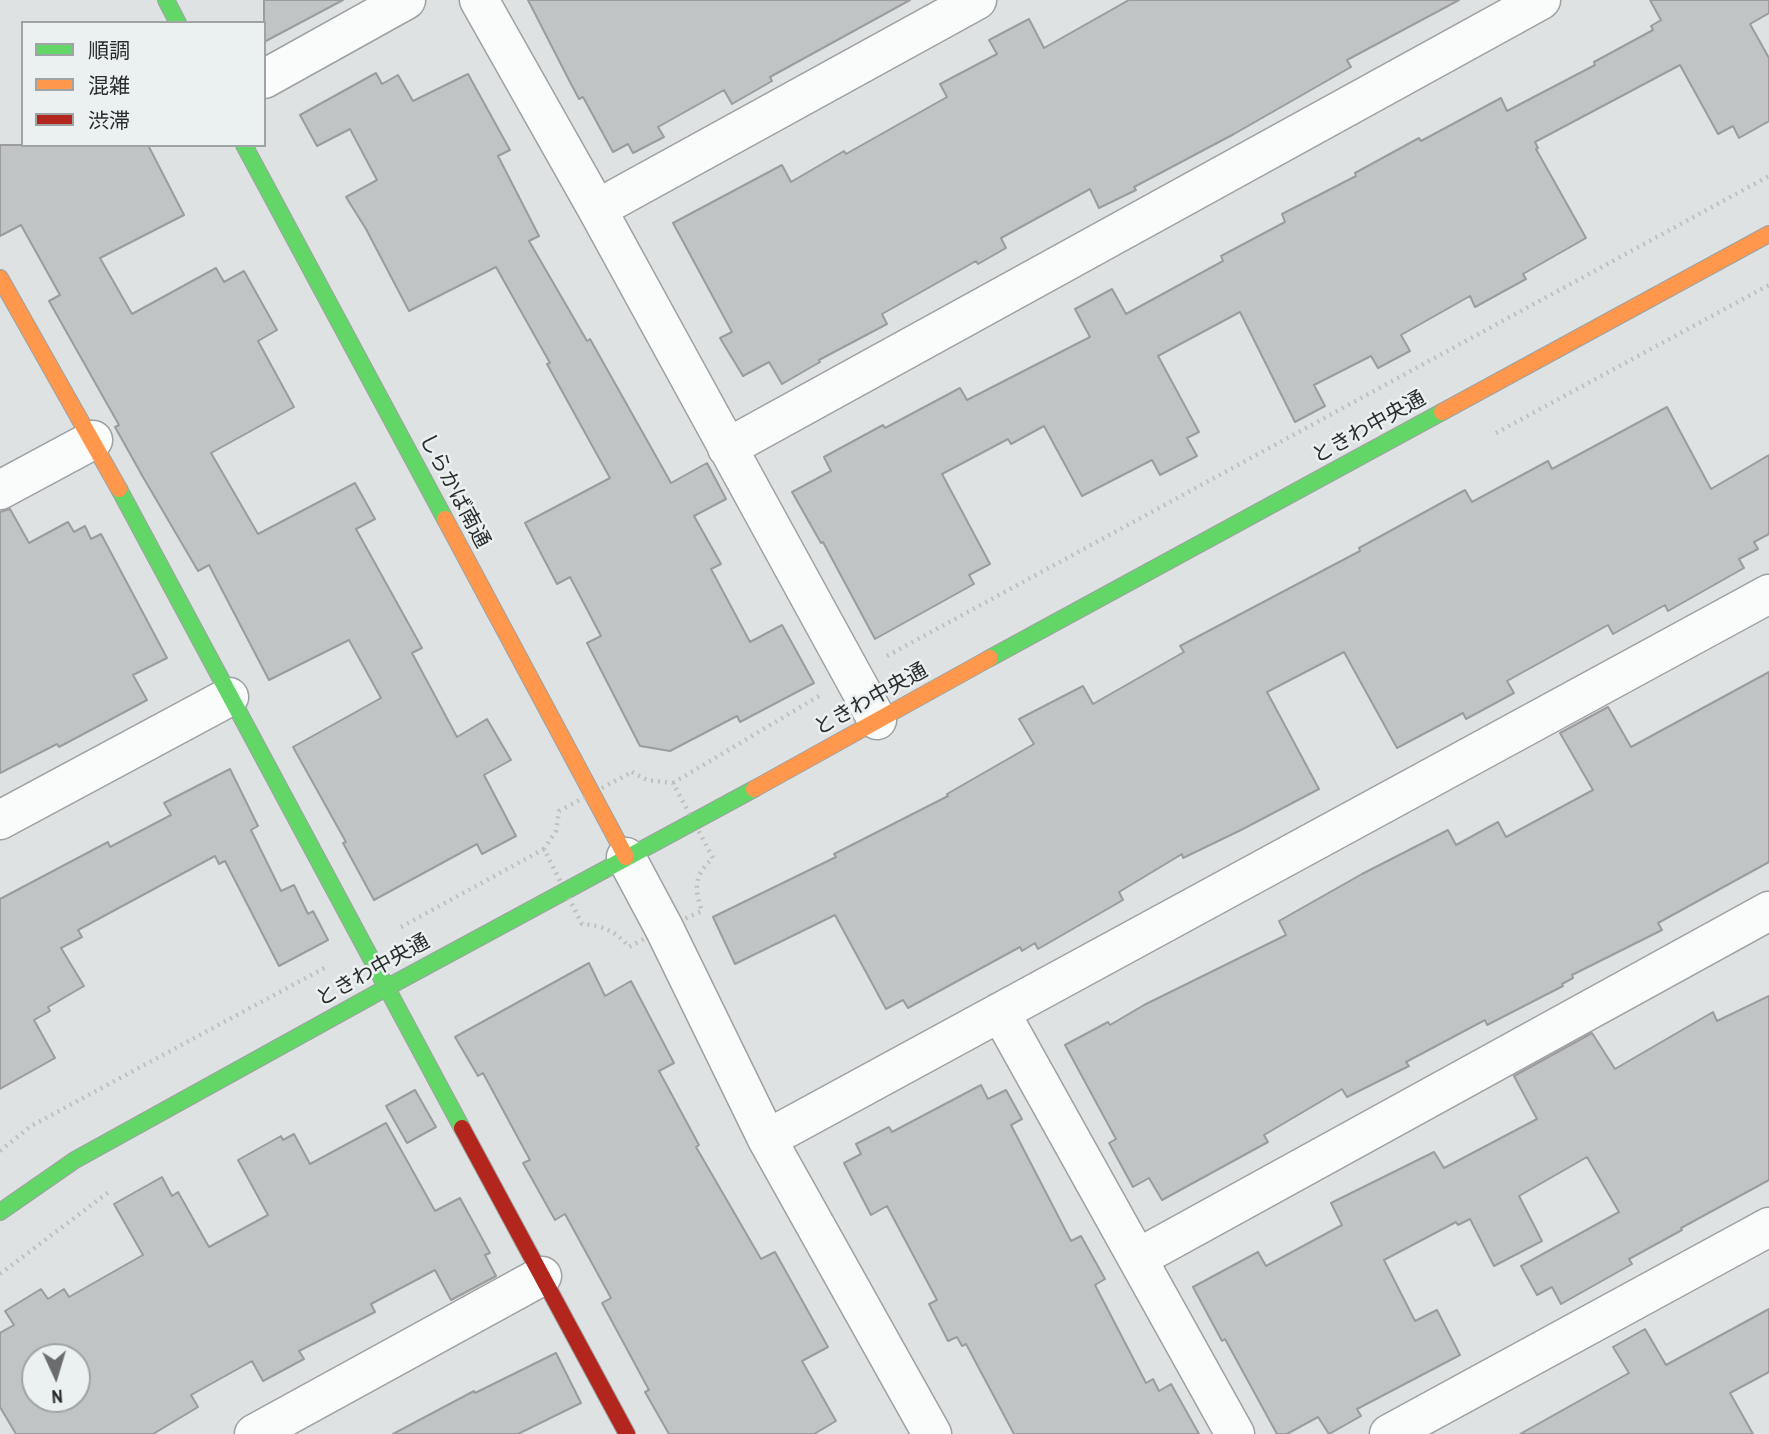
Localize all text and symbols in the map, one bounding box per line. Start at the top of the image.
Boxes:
legend [21,21,266,147]
text: 順調 [88,36,130,65]
text: 混雑 [88,71,130,100]
text: 渋滞 [88,106,130,135]
street label: ときわ中央通 [1308,386,1430,470]
street label: しらかば南通 [413,429,495,553]
street label: ときわ中央通 [810,658,932,742]
street label: ときわ中央通 [312,929,434,1013]
north arrow [21,1343,91,1413]
text: N [51,1384,64,1410]

